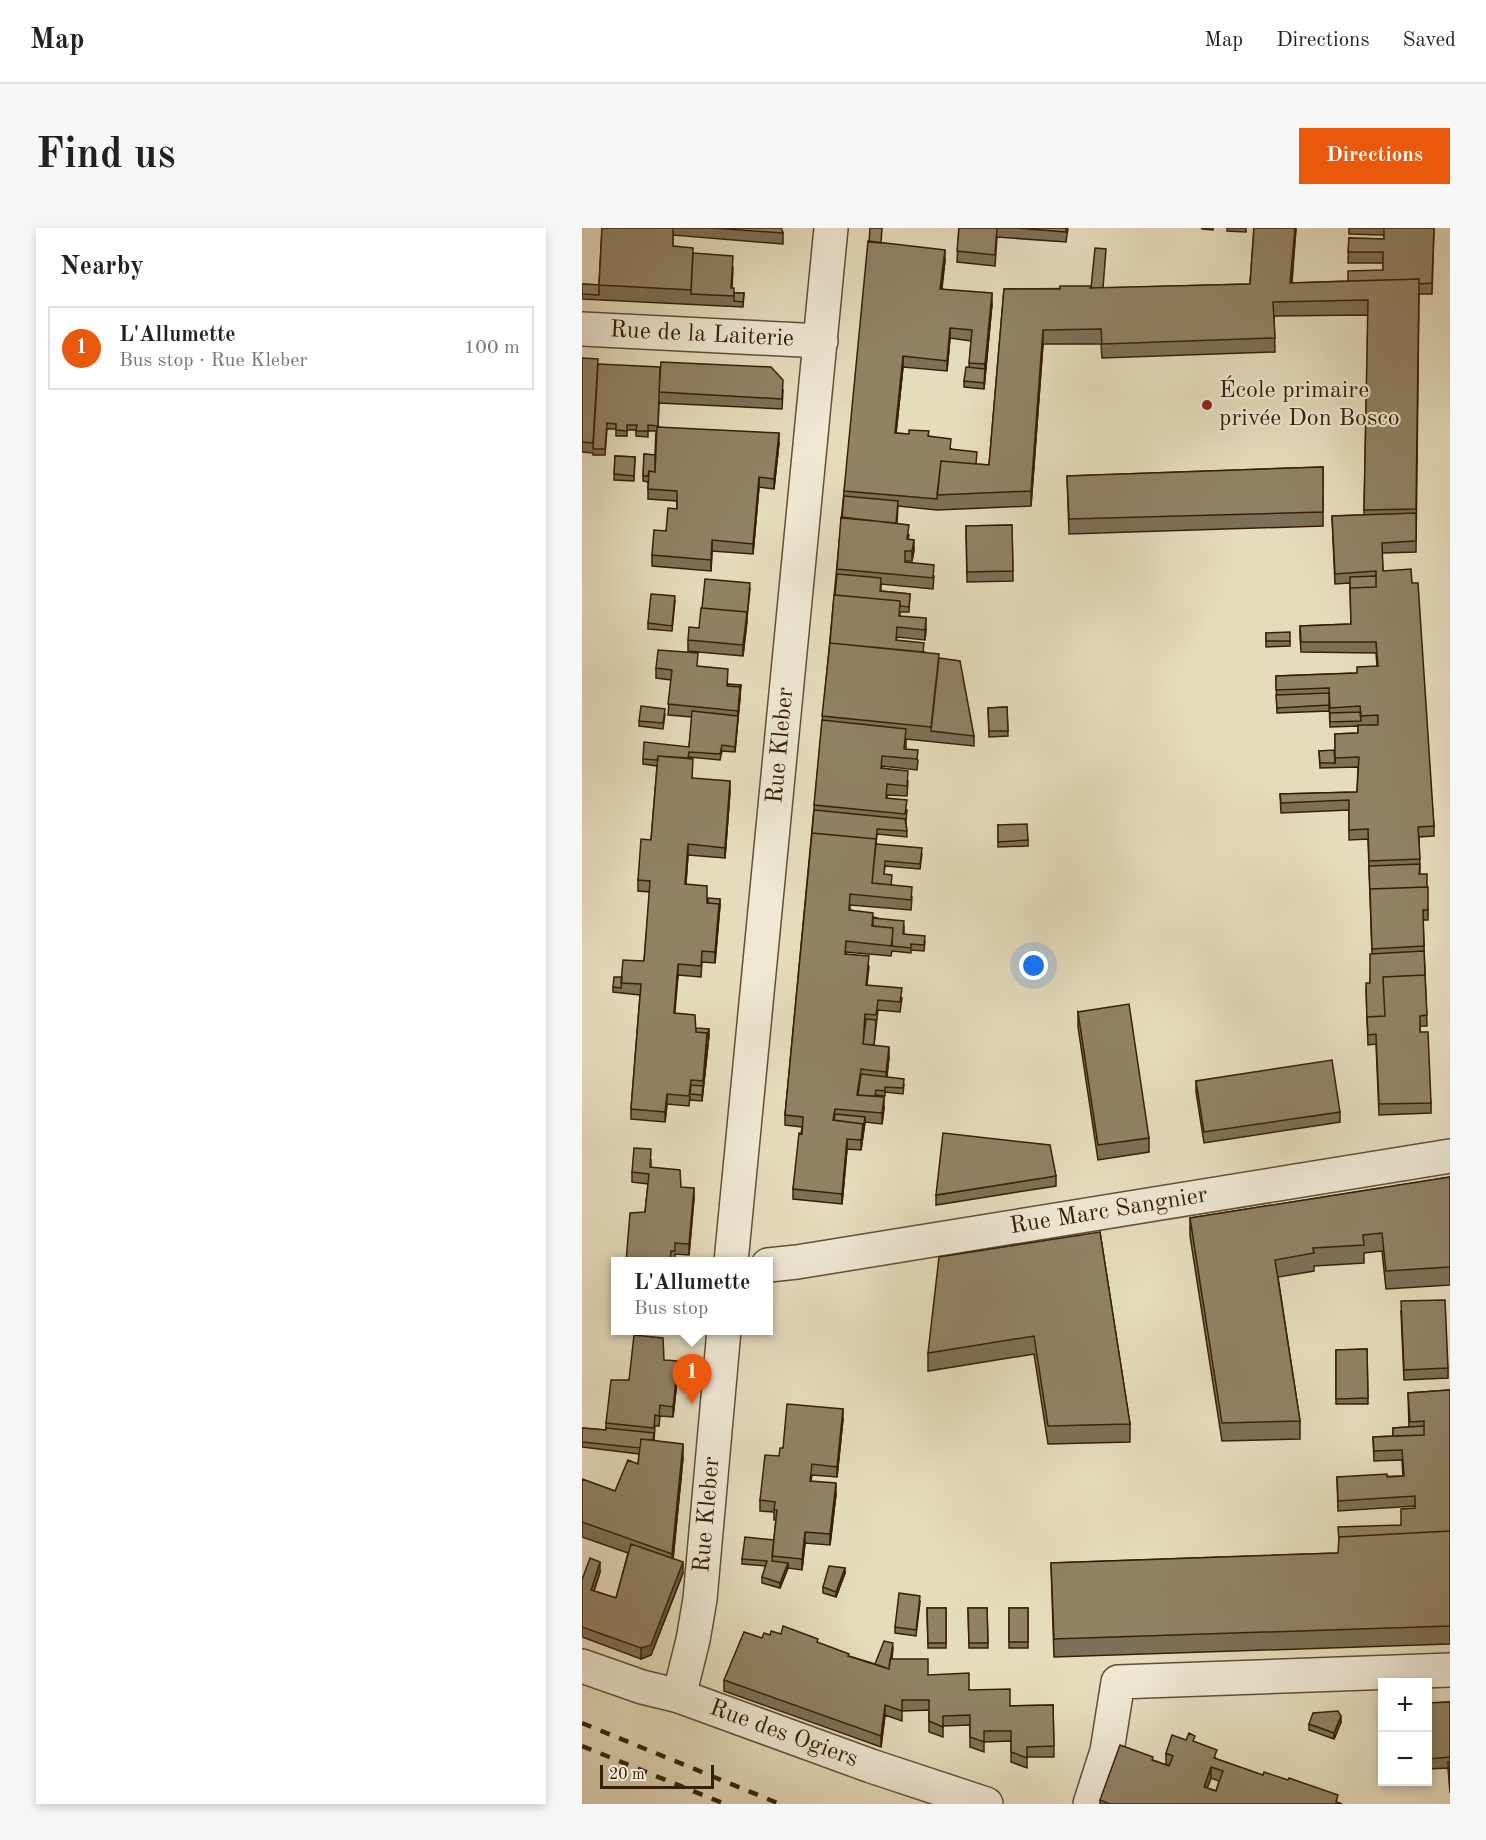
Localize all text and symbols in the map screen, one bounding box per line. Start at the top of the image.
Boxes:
text: Map [30,27,84,55]
text: Map [1204,30,1243,51]
text: Directions [1276,30,1370,51]
text: Saved [1403,30,1456,51]
button: Directions [1299,128,1450,184]
text: Find us [36,135,175,177]
text: Nearby [60,254,144,280]
street label: Rue de la Laiterie [609,318,795,352]
text: L'Allumette [119,324,236,346]
text: 1 [76,338,87,358]
text: 100 m [464,338,520,358]
text: Bus stop · Rue Kleber [119,351,308,371]
place label: École primaire privée Don Bosco [1219,375,1400,431]
marker: École primaire privée Don Bosco [1200,398,1214,412]
street label: Rue Kleber [763,686,799,805]
your location [1019,951,1048,980]
street label: Rue Marc Sangnier [1008,1184,1209,1239]
popup [611,1257,773,1335]
text: L'Allumette [634,1272,750,1294]
text: Bus stop [634,1299,708,1319]
pin: 1 [672,1354,712,1404]
street label: Rue Kleber [690,1455,725,1574]
map controls [1378,1678,1432,1786]
button: + [1378,1678,1432,1732]
street label: Rue des Ogiers [706,1696,861,1772]
button: − [1378,1732,1432,1786]
scale bar [600,1762,714,1790]
text: 20 m [609,1767,645,1783]

